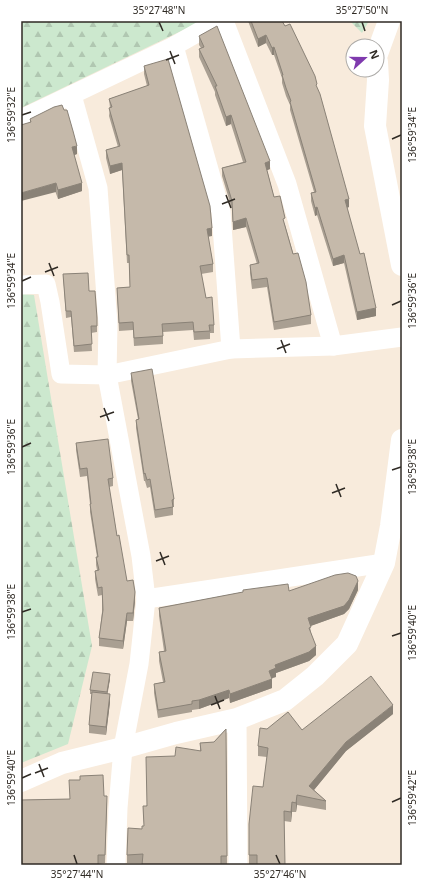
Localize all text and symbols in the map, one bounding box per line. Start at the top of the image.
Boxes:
text: 35°27'48"N [133,3,185,17]
text: 35°27'50"N [336,3,388,17]
north arrow [345,38,385,78]
text: N [366,47,383,61]
text: 136°59'32"E [4,87,18,143]
text: 136°59'34"E [405,107,419,163]
text: 136°59'34"E [4,253,18,309]
text: 136°59'36"E [405,273,419,329]
text: 136°59'36"E [4,419,18,475]
text: 136°59'38"E [405,439,419,495]
text: 136°59'38"E [4,584,18,640]
text: 136°59'40"E [405,605,419,661]
text: 136°59'40"E [4,750,18,806]
text: 136°59'42"E [405,770,419,826]
text: 35°27'44"N [51,867,103,881]
text: 35°27'46"N [254,867,306,881]

